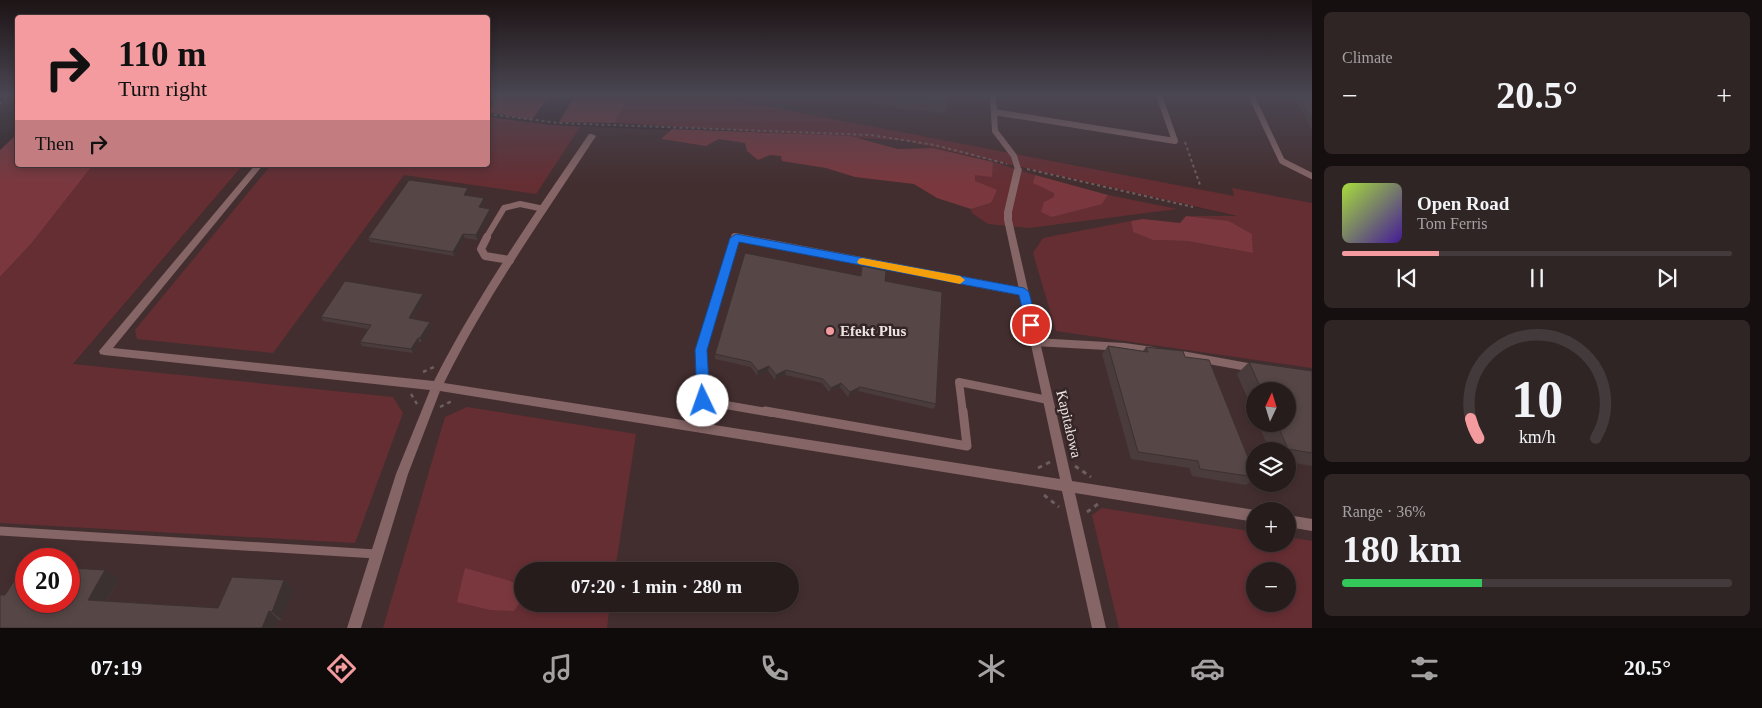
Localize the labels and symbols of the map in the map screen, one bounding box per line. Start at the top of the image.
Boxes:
pin [1010,304,1052,346]
place label: Efekt Plus [840,323,906,339]
marker: Efekt Plus [824,325,836,337]
position arrow [676,374,728,426]
north arrow [1246,382,1296,432]
street label: Kapitałowa [1053,389,1085,460]
speed limit sign: 20 [15,548,80,613]

